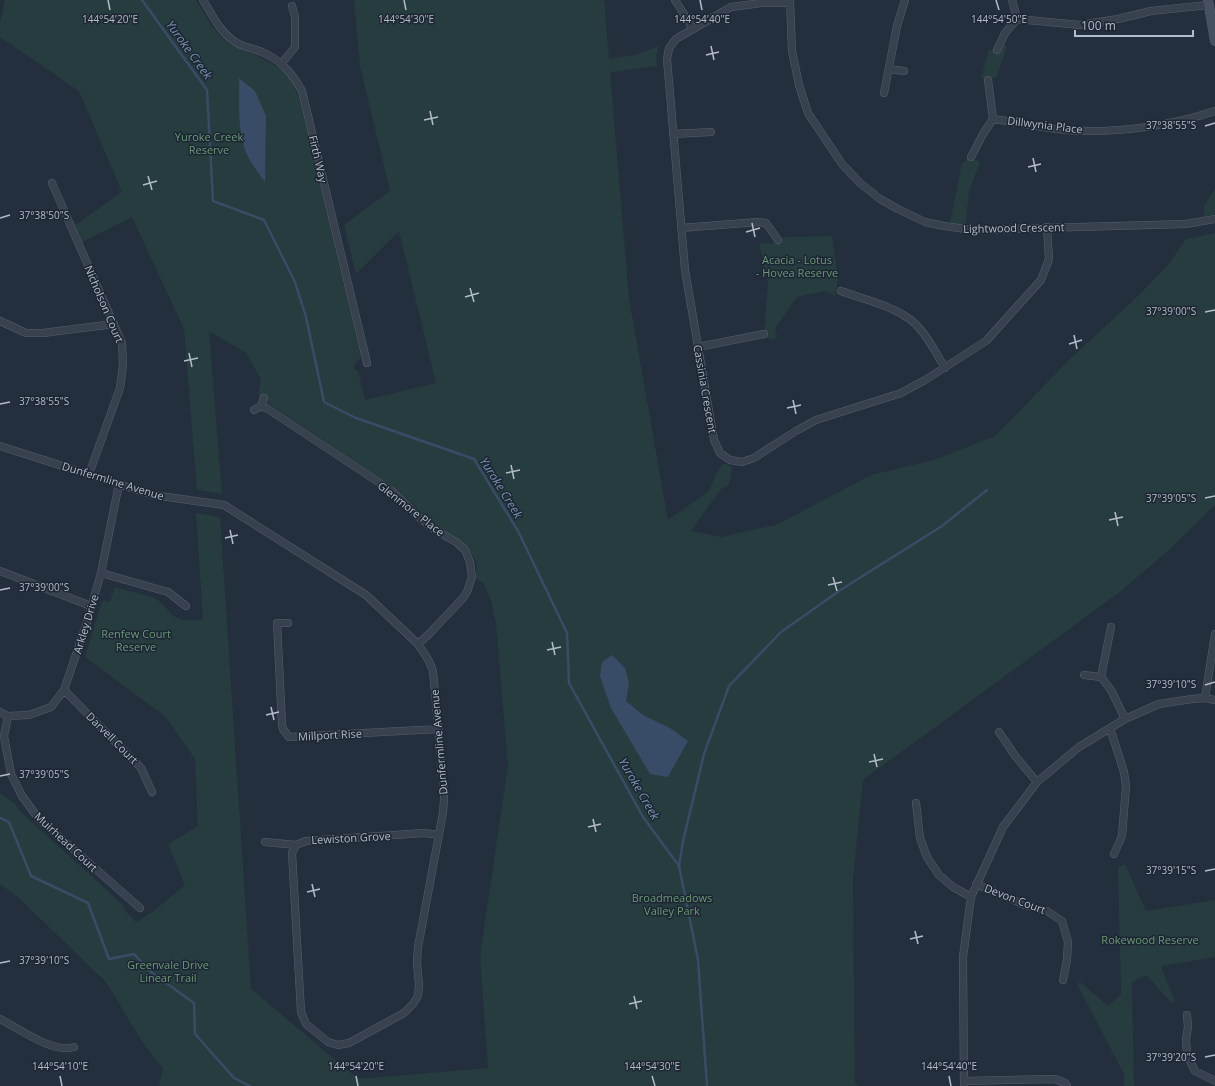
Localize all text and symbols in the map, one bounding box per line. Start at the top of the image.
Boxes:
text: 144°54'20"E [82,12,138,26]
text: 144°54'30"E [378,12,434,26]
text: 144°54'40"E [674,12,730,26]
text: 144°54'50"E [971,12,1027,26]
scale bar [1075,12,1193,38]
water label: Yuroke Creek [162,17,217,84]
text: 100 m [1081,17,1116,34]
street label: Dillwynia Place [1007,112,1084,137]
text: 37°38'55"S [1146,118,1196,132]
park label: Yuroke Creek Reserve [175,129,243,157]
street label: Firth Way [306,134,331,185]
text: 37°38'50"S [19,208,69,222]
street label: Lightwood Crescent [963,219,1065,236]
park label: Acacia - Lotus - Hovea Reserve [756,252,838,280]
street label: Nicholson Court [81,263,128,345]
text: 37°39'00"S [1146,304,1196,318]
street label: Cassinia Crescent [690,343,721,434]
text: 37°38'55"S [19,394,69,408]
water label: Yuroke Creek [476,454,528,522]
street label: Dunfermline Avenue [60,458,166,503]
street label: Glenmore Place [375,478,448,539]
text: 37°39'05"S [1146,491,1196,505]
text: 37°39'00"S [19,580,69,594]
street label: Arkley Drive [69,592,102,655]
park label: Renfew Court Reserve [101,626,171,654]
text: 37°39'10"S [1146,677,1196,691]
street label: Dunfermline Avenue [426,689,451,795]
street label: Darvell Court [83,709,142,767]
street label: Millport Rise [298,725,362,744]
water label: Yuroke Creek [615,755,665,824]
text: 37°39'05"S [19,767,69,781]
street label: Muirhead Court [32,808,101,875]
street label: Lewiston Grove [311,828,391,847]
text: 37°39'15"S [1146,863,1196,877]
street label: Devon Court [982,880,1048,917]
park label: Broadmeadows Valley Park [632,890,712,918]
park label: Rokewood Reserve [1101,932,1199,947]
text: 37°39'10"S [19,953,69,967]
park label: Greenvale Drive Linear Trail [127,957,209,985]
text: 37°39'20"S [1146,1050,1196,1064]
text: 144°54'10"E [32,1059,88,1073]
text: 144°54'20"E [328,1059,384,1073]
text: 144°54'30"E [624,1059,680,1073]
text: 144°54'40"E [921,1059,977,1073]

